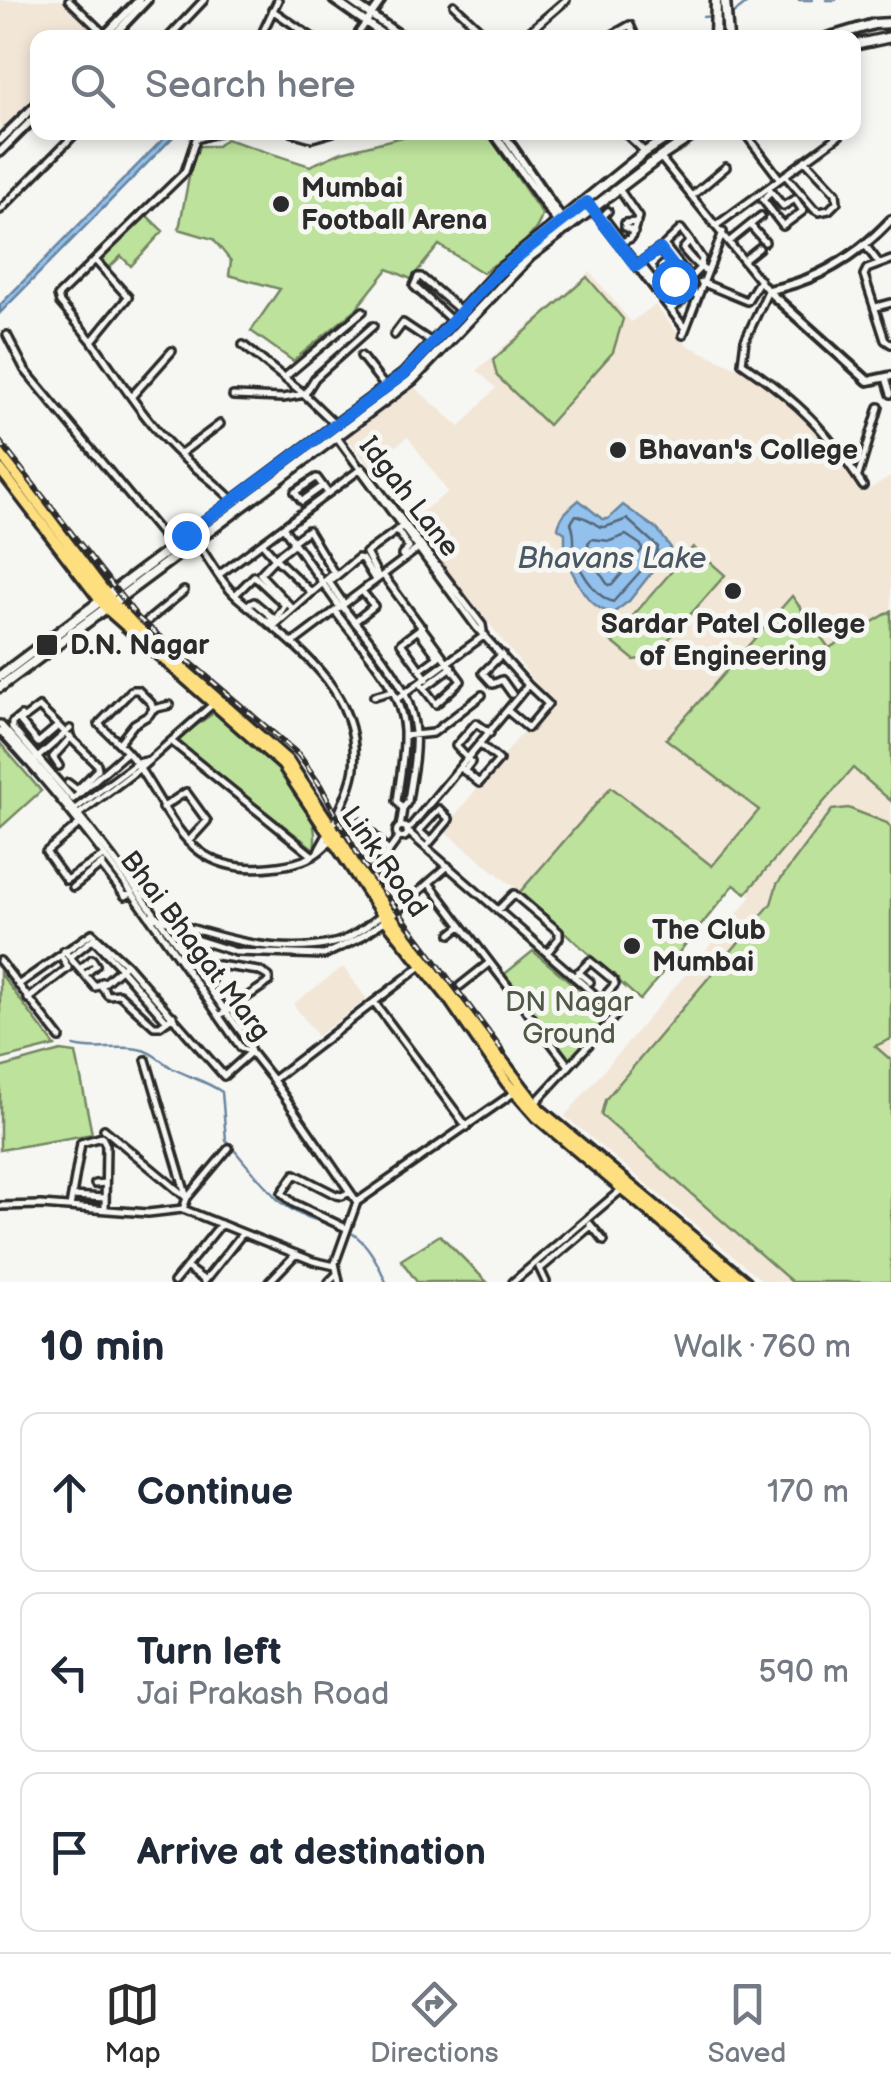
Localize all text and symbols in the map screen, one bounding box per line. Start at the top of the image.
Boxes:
search box [30,30,861,140]
icon: search [65,58,120,113]
text: Search here [145,63,356,108]
place label: Mumbai Football Arena [301,172,487,237]
marker: Mumbai Football Arena [270,193,292,215]
route start [652,259,698,305]
street label: Idgah Lane [352,430,466,564]
place label: Bhavan's College [638,434,858,467]
marker: Bhavan's College [607,439,629,461]
route end [164,513,210,559]
water label: Bhavans Lake [517,541,707,577]
marker: Sardar Patel College of Engineering [722,580,744,602]
place label: Sardar Patel College of Engineering [601,608,865,673]
place label: D.N. Nagar [70,629,210,662]
marker: D.N. Nagar [34,632,60,658]
street label: Link Road [334,800,434,924]
street label: Bhai Bhagat Marg [113,845,277,1047]
place label: The Club Mumbai [652,914,766,979]
marker: The Club Mumbai [621,935,643,957]
park label: DN Nagar Ground [505,986,634,1051]
text: 10 min [40,1322,165,1373]
text: Walk · 760 m [673,1328,851,1367]
icon: ahead [42,1465,97,1520]
text: Continue [137,1470,293,1515]
text: 170 m [767,1473,849,1512]
text: Turn left [137,1630,281,1675]
icon: left [42,1645,97,1700]
text: 590 m [758,1653,849,1692]
text: Jai Prakash Road [137,1675,389,1714]
icon: arrive [42,1825,97,1880]
text: Arrive at destination [137,1830,486,1875]
tab: Map [105,1977,161,2070]
tab: Directions [370,1977,499,2070]
tab: Saved [708,1977,786,2070]

